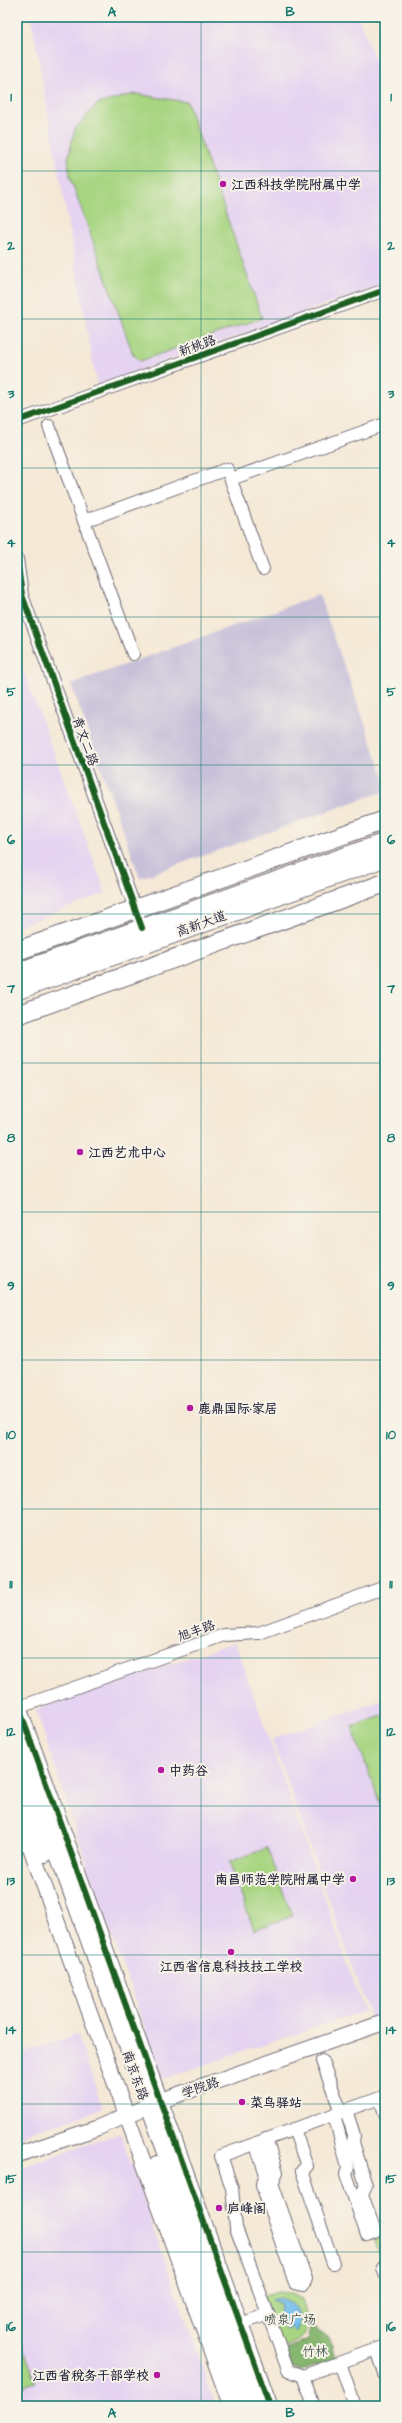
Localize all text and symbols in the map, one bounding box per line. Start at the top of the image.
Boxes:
text: A [108,3,117,21]
text: B [285,3,295,21]
text: 1 [10,88,12,106]
text: 1 [390,88,392,106]
place label: 江西科技学院附属中学 [231,176,361,194]
marker: 江西科技学院附属中学 [218,179,228,189]
text: 2 [6,237,15,255]
text: 2 [386,237,395,255]
street label: 新桃路 [176,331,219,361]
text: 3 [7,385,15,403]
text: 3 [387,385,395,403]
text: 4 [7,534,16,552]
text: 4 [387,534,396,552]
text: 5 [6,683,16,701]
text: 5 [386,683,396,701]
street label: 青文二路 [68,714,102,769]
text: 6 [7,831,16,849]
text: 6 [387,831,396,849]
street label: 高新大道 [174,907,229,941]
text: 7 [6,980,16,998]
text: 7 [386,980,396,998]
text: 8 [7,1129,16,1147]
text: 8 [387,1129,396,1147]
place label: 江西艺术中心 [88,1144,166,1162]
marker: 江西艺术中心 [75,1147,85,1157]
text: 9 [7,1277,15,1295]
text: 9 [387,1277,395,1295]
place label: 鹿鼎国际·家居 [198,1400,278,1418]
marker: 鹿鼎国际·家居 [185,1403,195,1413]
text: 10 [6,1426,17,1444]
text: 10 [386,1426,397,1444]
text: 11 [9,1575,13,1593]
text: 11 [389,1575,393,1593]
street label: 旭丰路 [175,1616,218,1646]
text: 12 [6,1723,16,1741]
text: 12 [386,1723,396,1741]
place label: 中药谷 [169,1762,208,1780]
marker: 中药谷 [156,1765,166,1775]
place label: 南昌师范学院附属中学 [215,1871,345,1889]
text: 13 [7,1872,16,1890]
text: 13 [387,1872,396,1890]
marker: 南昌师范学院附属中学 [348,1874,358,1884]
marker: 江西省信息科技技工学校 [226,1947,236,1957]
place label: 江西省信息科技技工学校 [159,1958,303,1976]
text: 14 [6,2021,16,2039]
text: 14 [386,2021,396,2039]
street label: 南京东路 [118,2048,152,2103]
street label: 学院路 [179,2073,222,2103]
place label: 菜鸟驿站 [250,2094,302,2112]
marker: 菜鸟驿站 [237,2097,247,2107]
text: 15 [6,2170,17,2188]
text: 15 [386,2170,397,2188]
place label: 庐峰阁 [227,2200,266,2218]
marker: 庐峰阁 [214,2203,224,2213]
park label: 喷泉广场 [264,2311,316,2329]
text: 16 [6,2318,17,2336]
text: 16 [386,2318,397,2336]
park label: 竹林 [302,2343,328,2361]
place label: 江西省税务干部学校 [32,2367,149,2385]
marker: 江西省税务干部学校 [152,2370,162,2380]
text: A [108,2404,117,2422]
text: B [285,2404,295,2422]

